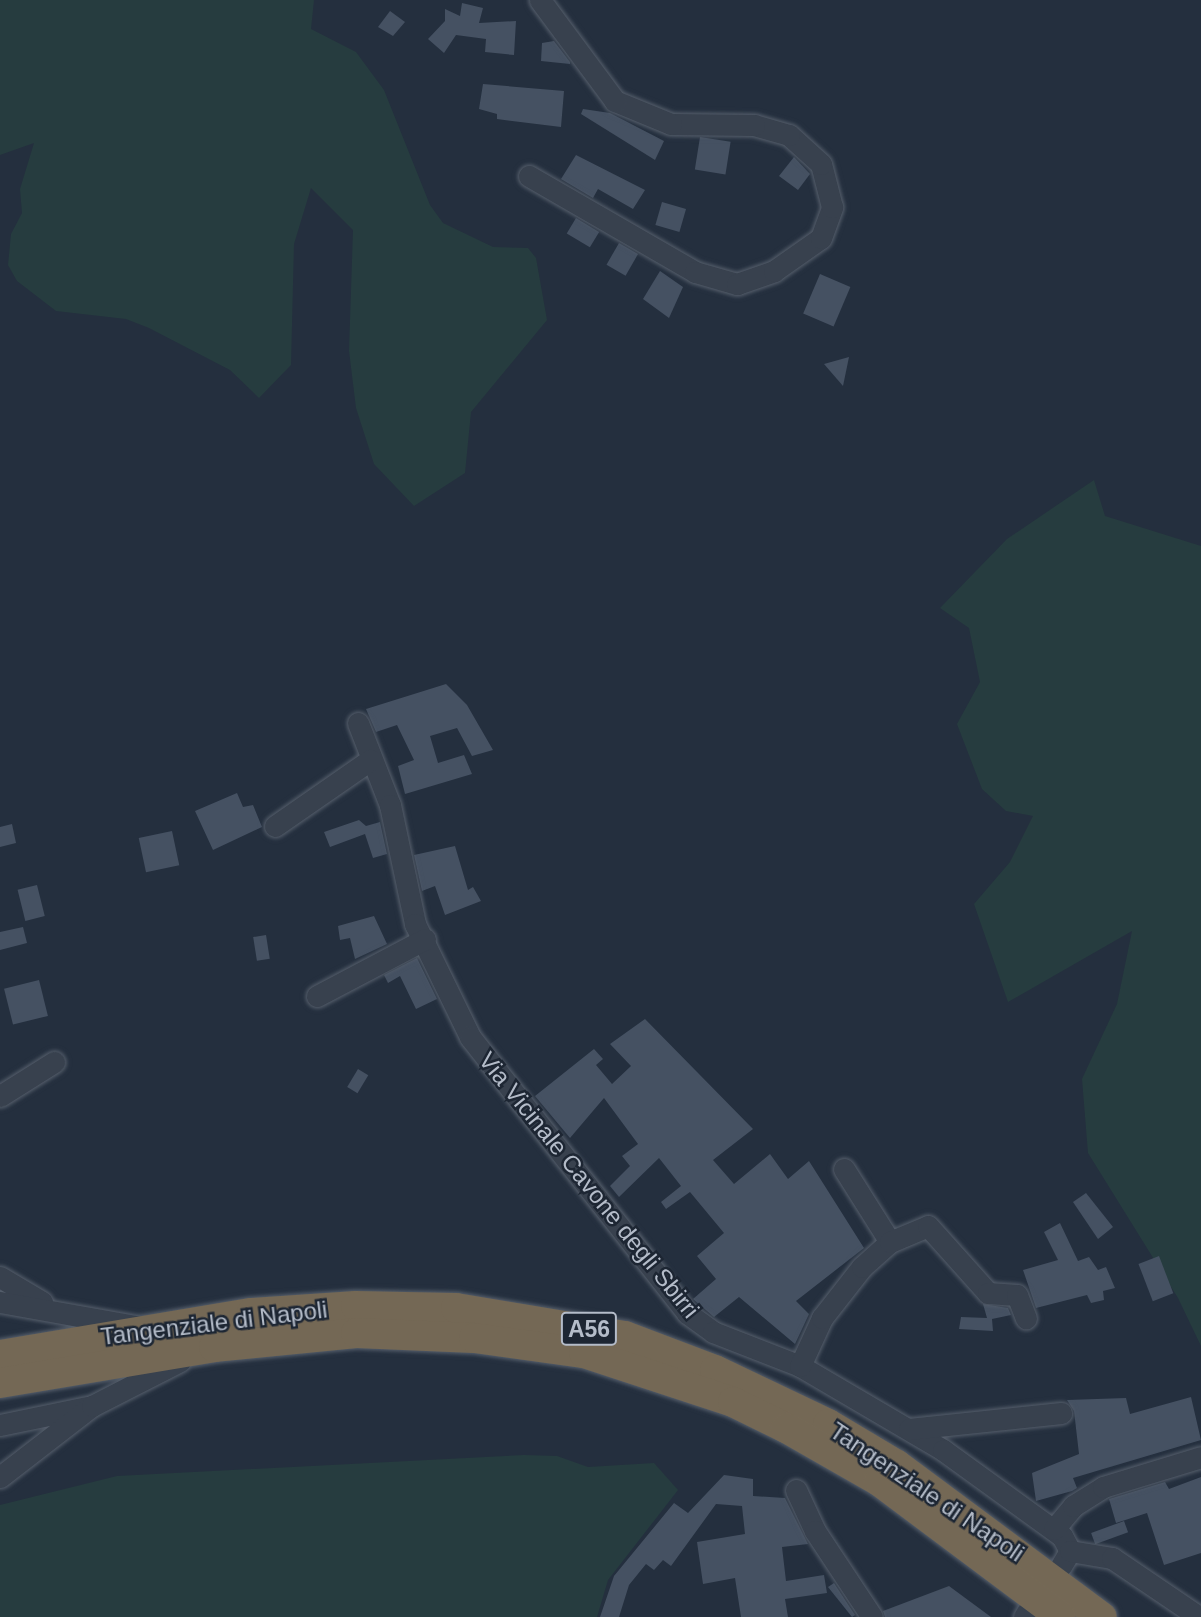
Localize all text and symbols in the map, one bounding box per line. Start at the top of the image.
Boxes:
street label: Via Vicinale Cavone degli Sbirri [473,1046,705,1324]
street label: Tangenziale di Napoli [99,1295,329,1351]
road number: A56 [559,1310,619,1348]
street label: Tangenziale di Napoli [824,1416,1030,1568]

